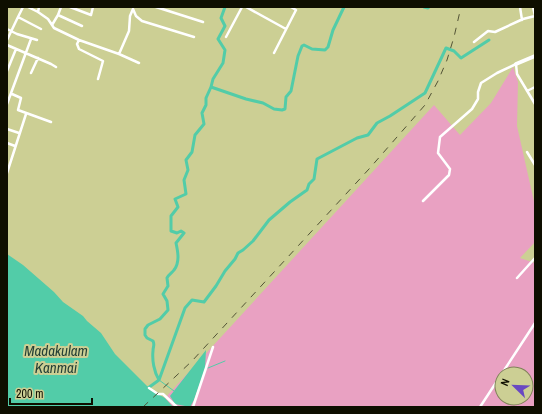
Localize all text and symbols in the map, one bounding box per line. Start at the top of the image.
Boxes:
water label: Madakulam Kanmai [24,340,88,378]
north arrow [494,366,534,406]
text: N [497,376,513,388]
scale bar [10,380,92,406]
text: 200 m [16,386,43,402]

